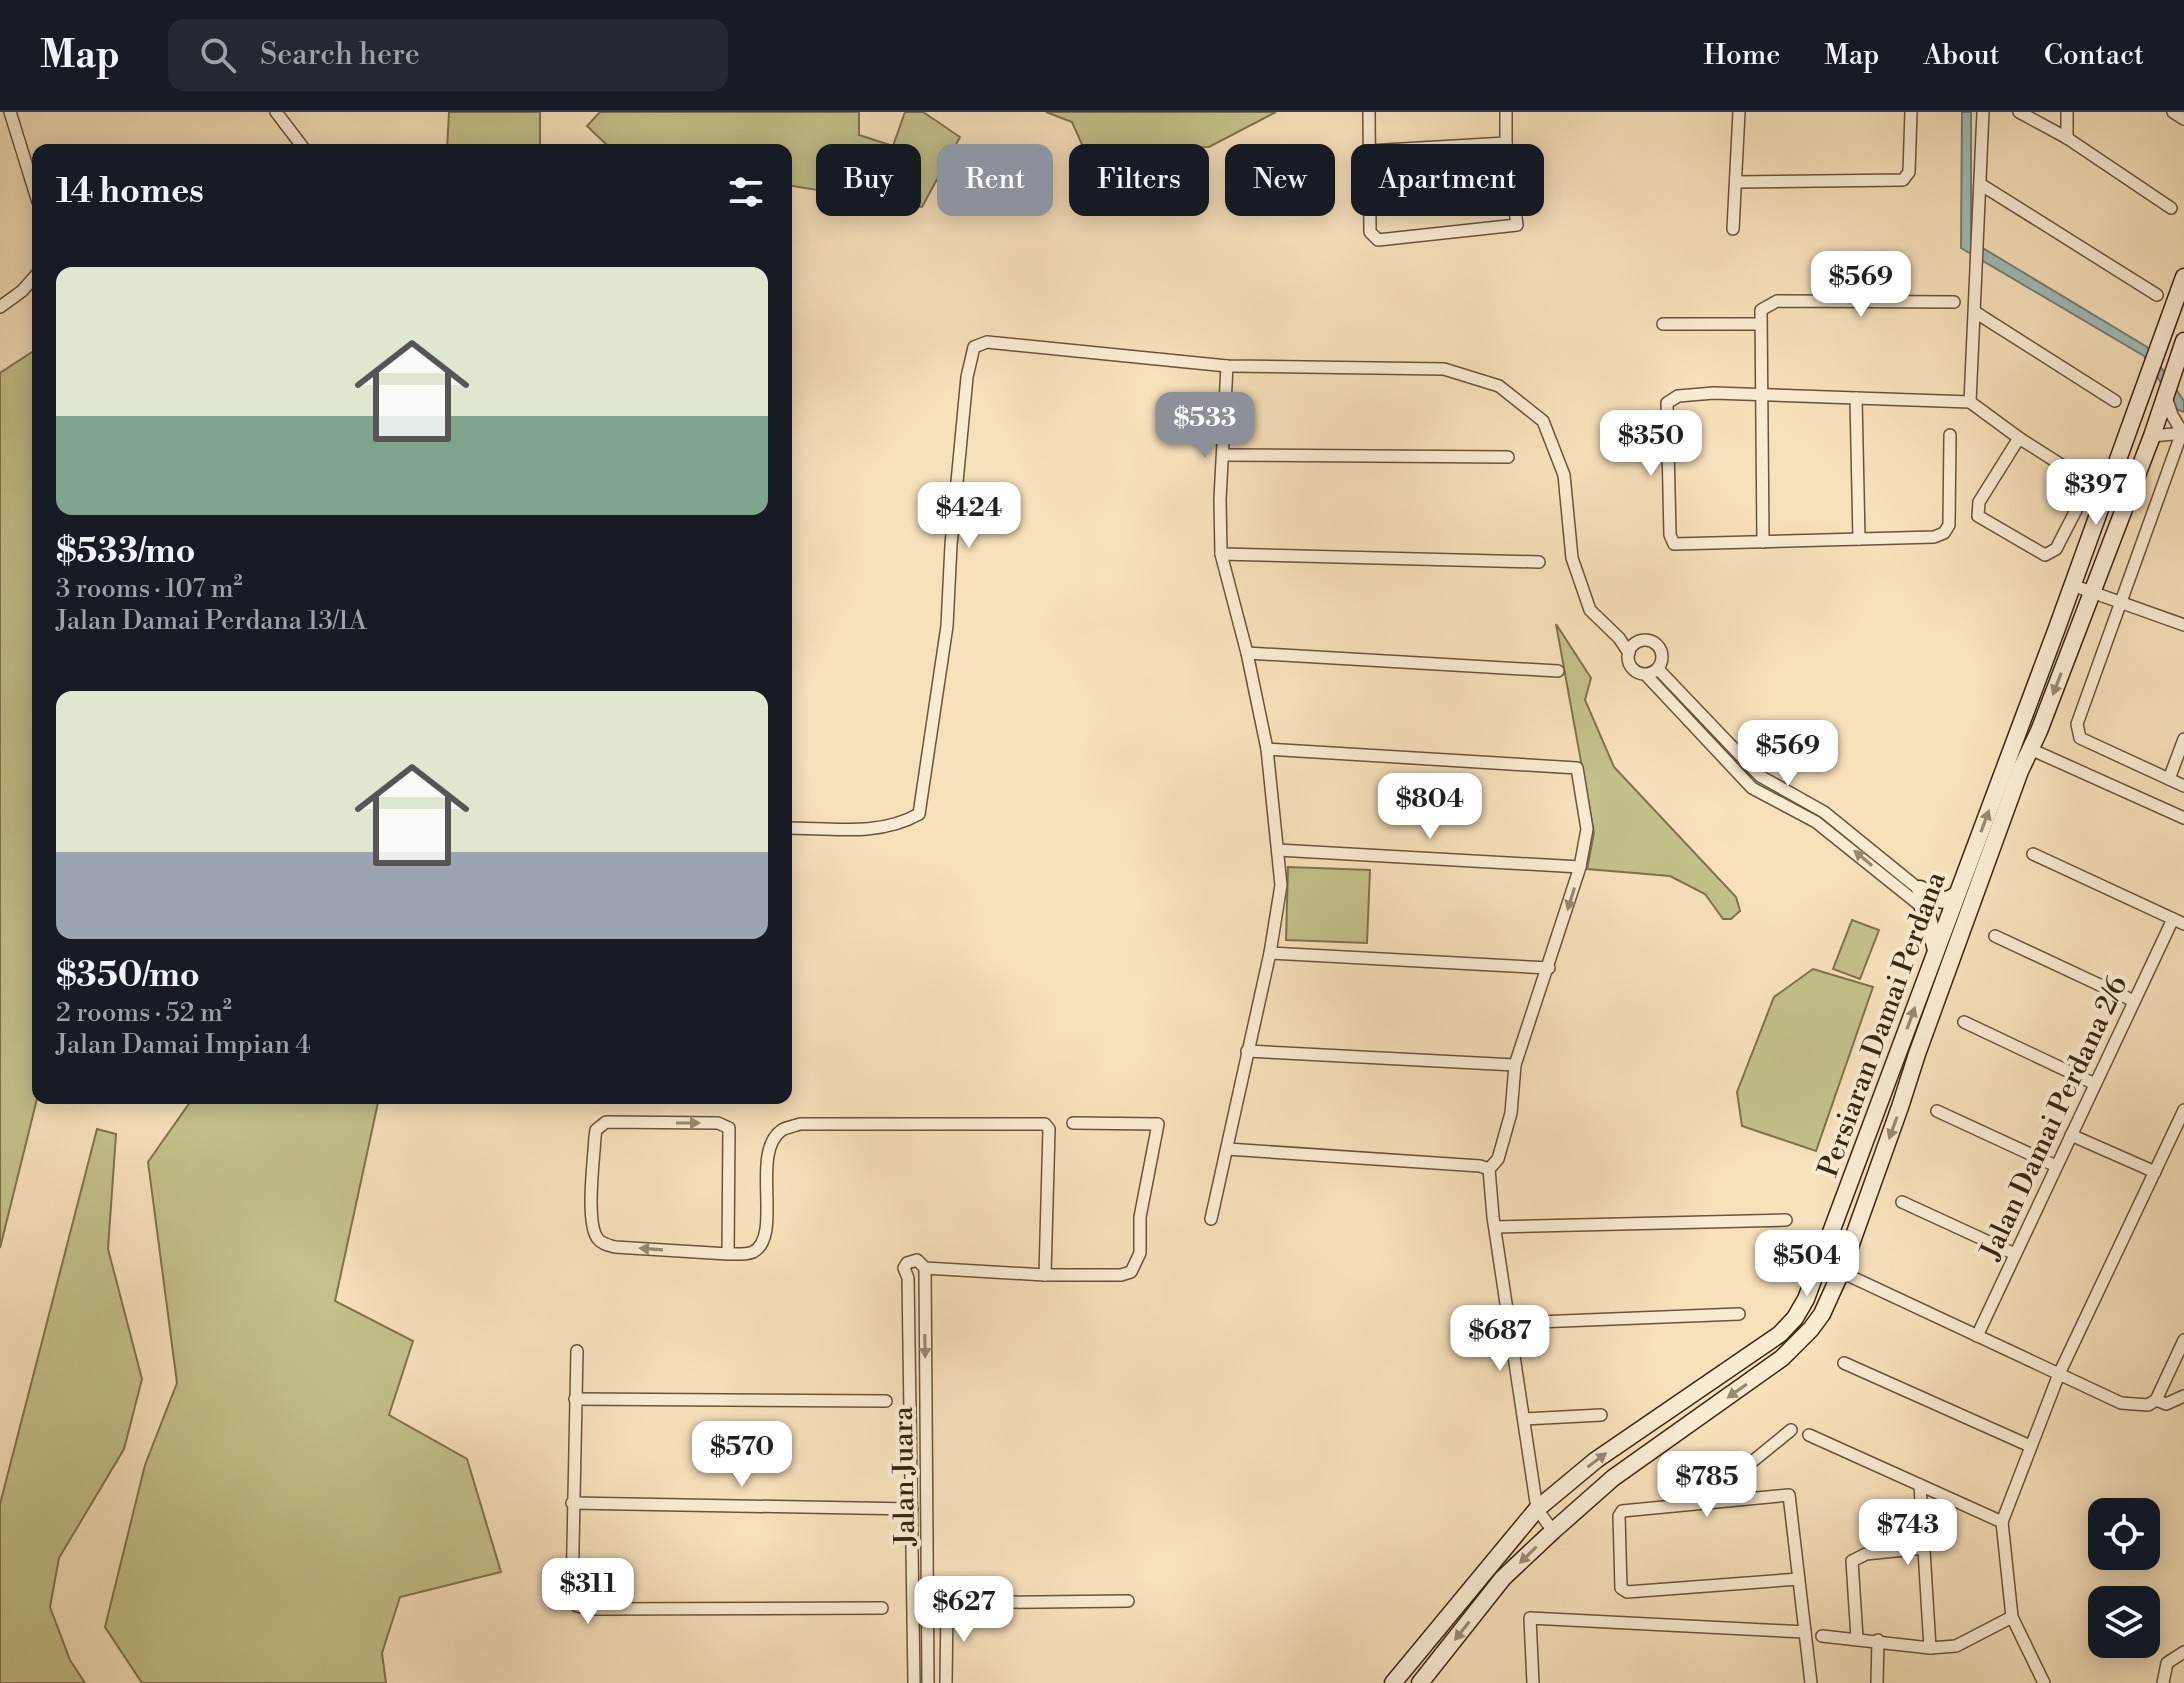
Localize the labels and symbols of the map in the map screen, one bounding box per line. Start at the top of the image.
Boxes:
pin: $569 [1814,251,1908,319]
pin: $533 [1158,392,1252,460]
pin: $350 [1604,410,1698,478]
pin: $397 [2049,459,2143,527]
pin: $424 [922,482,1016,550]
one-way arrow [2050,672,2063,696]
pin: $569 [1741,720,1835,788]
pin: $804 [1383,773,1477,841]
one-way arrow [1979,809,1992,833]
one-way arrow [1853,850,1873,867]
street label: Persiaran Damai Perdana [1811,867,1954,1182]
one-way arrow [1564,887,1576,911]
street label: Jalan Damai Perdana 2/6 [1973,970,2136,1266]
one-way arrow [1905,1006,1918,1030]
one-way arrow [676,1117,701,1129]
one-way arrow [1886,1117,1899,1141]
pin: $504 [1760,1230,1854,1298]
one-way arrow [638,1242,663,1255]
pin: $687 [1453,1305,1547,1373]
one-way arrow [919,1334,931,1359]
one-way arrow [1726,1383,1747,1398]
street label: Jalan Juara [886,1405,923,1547]
pin: $570 [695,1421,789,1489]
pin: $785 [1660,1451,1754,1519]
one-way arrow [1587,1452,1608,1468]
pin: $743 [1861,1499,1955,1567]
one-way arrow [1519,1545,1538,1563]
pin: $311 [541,1558,635,1626]
pin: $627 [917,1576,1011,1644]
one-way arrow [1454,1621,1470,1641]

